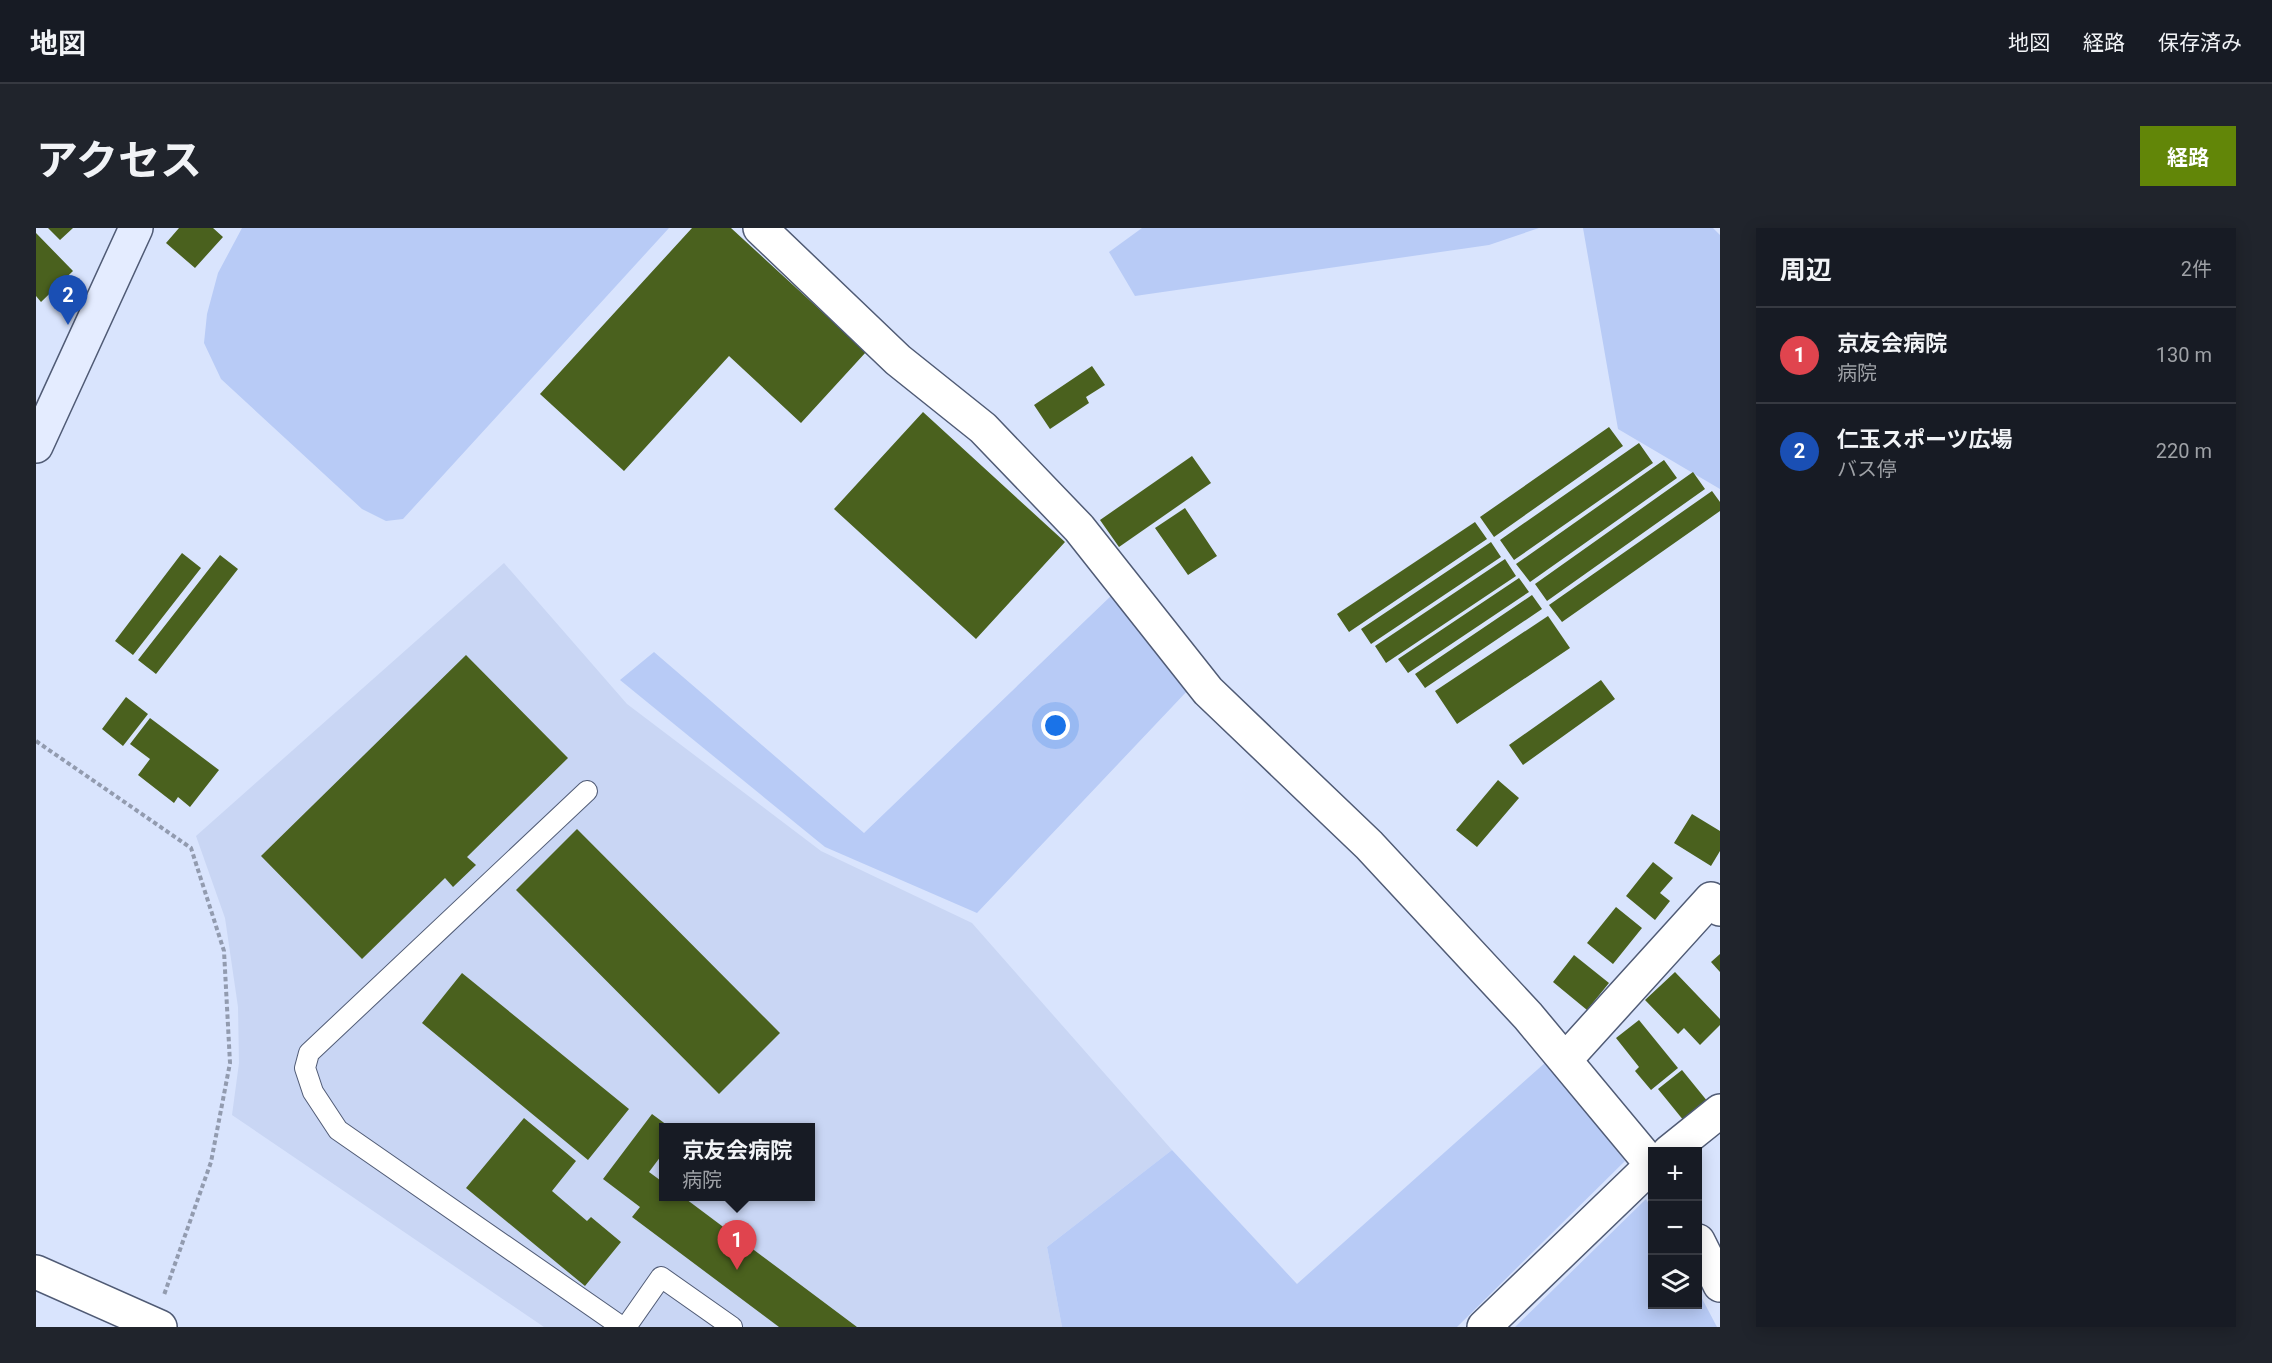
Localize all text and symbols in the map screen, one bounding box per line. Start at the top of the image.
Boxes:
text: 地図 [30,27,86,60]
text: 地図 [2008,31,2050,55]
text: 経路 [2083,31,2125,55]
text: 保存済み [2158,31,2242,55]
button: 経路 [2140,126,2236,186]
text: アクセス [36,136,202,185]
text: 周辺 [1780,255,1832,285]
text: 2件 [2181,257,2212,281]
pin: 2 [48,276,87,325]
text: 京友会病院 [1837,331,1947,356]
text: 1 [1794,343,1805,367]
text: 130 m [2156,343,2212,367]
text: 病院 [1837,361,1877,385]
text: 仁玉スポーツ広場 [1837,427,2013,452]
text: 2 [1794,439,1805,463]
text: 220 m [2156,439,2212,463]
text: バス停 [1837,457,1897,481]
your location [1041,711,1070,740]
popup [659,1123,815,1201]
text: 京友会病院 [682,1138,792,1163]
map controls [1648,1147,1702,1309]
button: + [1648,1147,1702,1201]
text: 病院 [682,1168,722,1192]
button: − [1648,1201,1702,1255]
pin: 1 [718,1220,756,1270]
button: layers [1648,1255,1702,1309]

